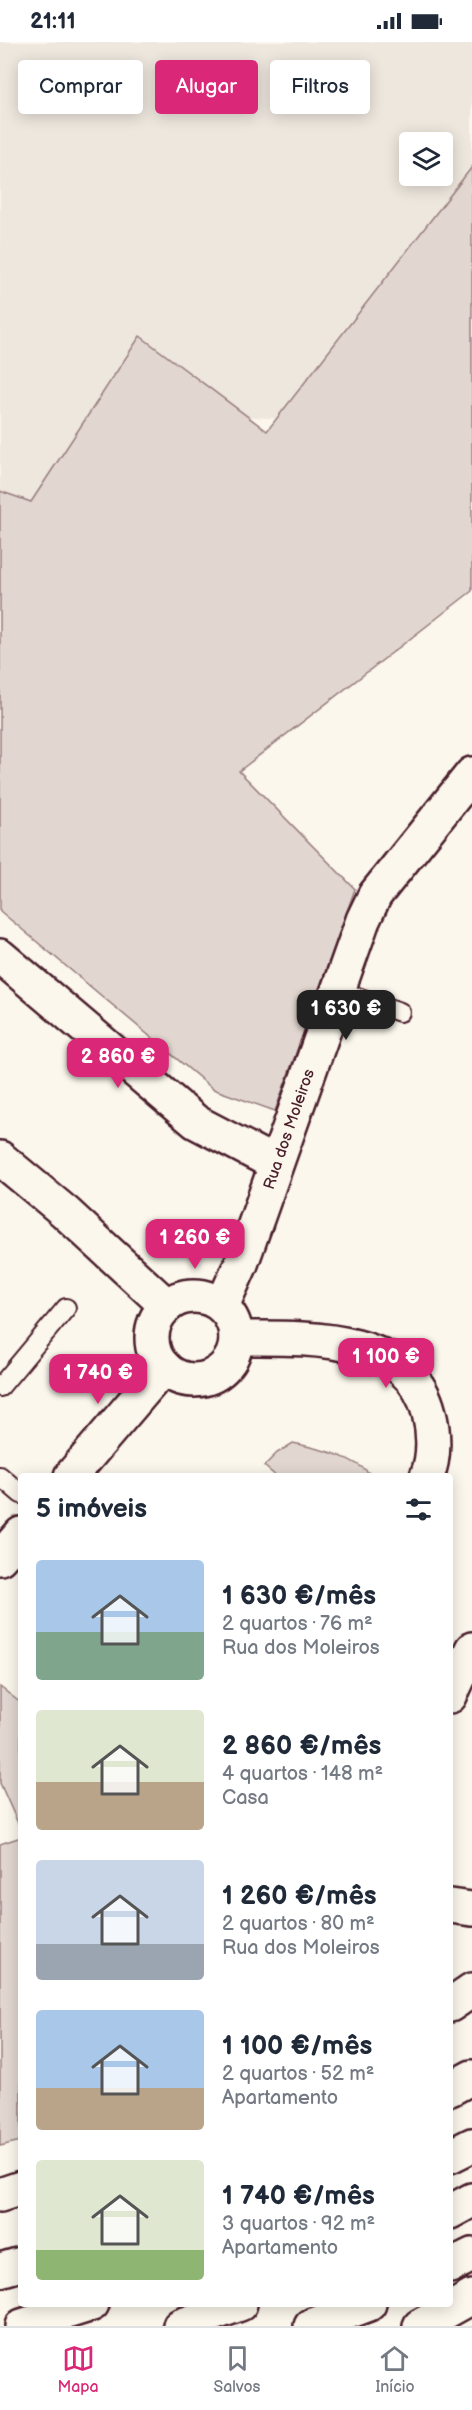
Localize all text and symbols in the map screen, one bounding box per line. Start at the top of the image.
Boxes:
text: 21:11 [30,8,76,35]
chip: Comprar [18,60,143,114]
chip: Alugar [155,60,258,114]
chip: Filtros [270,60,370,114]
map controls [399,132,453,186]
button: layers [399,132,453,186]
pin: 1 630 € [291,990,401,1041]
text: 1 630 € [311,997,381,1021]
pin: 2 860 € [63,1038,173,1089]
text: 2 860 € [81,1045,155,1069]
street label: Rua dos Moleiros [260,1067,319,1192]
pin: 1 260 € [140,1219,250,1270]
text: 1 260 € [160,1226,230,1250]
pin: 1 100 € [331,1338,441,1389]
text: 1 100 € [352,1345,420,1369]
pin: 1 740 € [43,1354,153,1405]
text: 1 740 € [63,1361,133,1385]
icon: filters [402,1493,435,1526]
text: 5 imóveis [36,1494,147,1525]
text: 1 630 €/mês [222,1581,376,1612]
icon: home [84,1584,156,1656]
text: 2 quartos · 76 m² [222,1612,373,1636]
text: Rua dos Moleiros [222,1636,380,1660]
text: 2 860 €/mês [222,1731,381,1762]
icon: home [84,1734,156,1806]
text: 4 quartos · 148 m² [222,1762,383,1786]
text: Casa [222,1786,269,1810]
text: 1 260 €/mês [222,1881,377,1912]
icon: home [84,1884,156,1956]
text: 2 quartos · 80 m² [222,1912,375,1936]
text: Rua dos Moleiros [222,1936,380,1960]
text: 1 100 €/mês [222,2031,372,2062]
icon: home [84,2034,156,2106]
text: 2 quartos · 52 m² [222,2062,374,2086]
text: Apartamento [222,2086,338,2110]
text: 1 740 €/mês [222,2181,375,2212]
icon: home [84,2184,156,2256]
text: 3 quartos · 92 m² [222,2212,375,2236]
text: Apartamento [222,2236,338,2260]
tab: Mapa [57,2342,99,2397]
tab: Salvos [214,2342,260,2397]
tab: Início [375,2342,415,2397]

